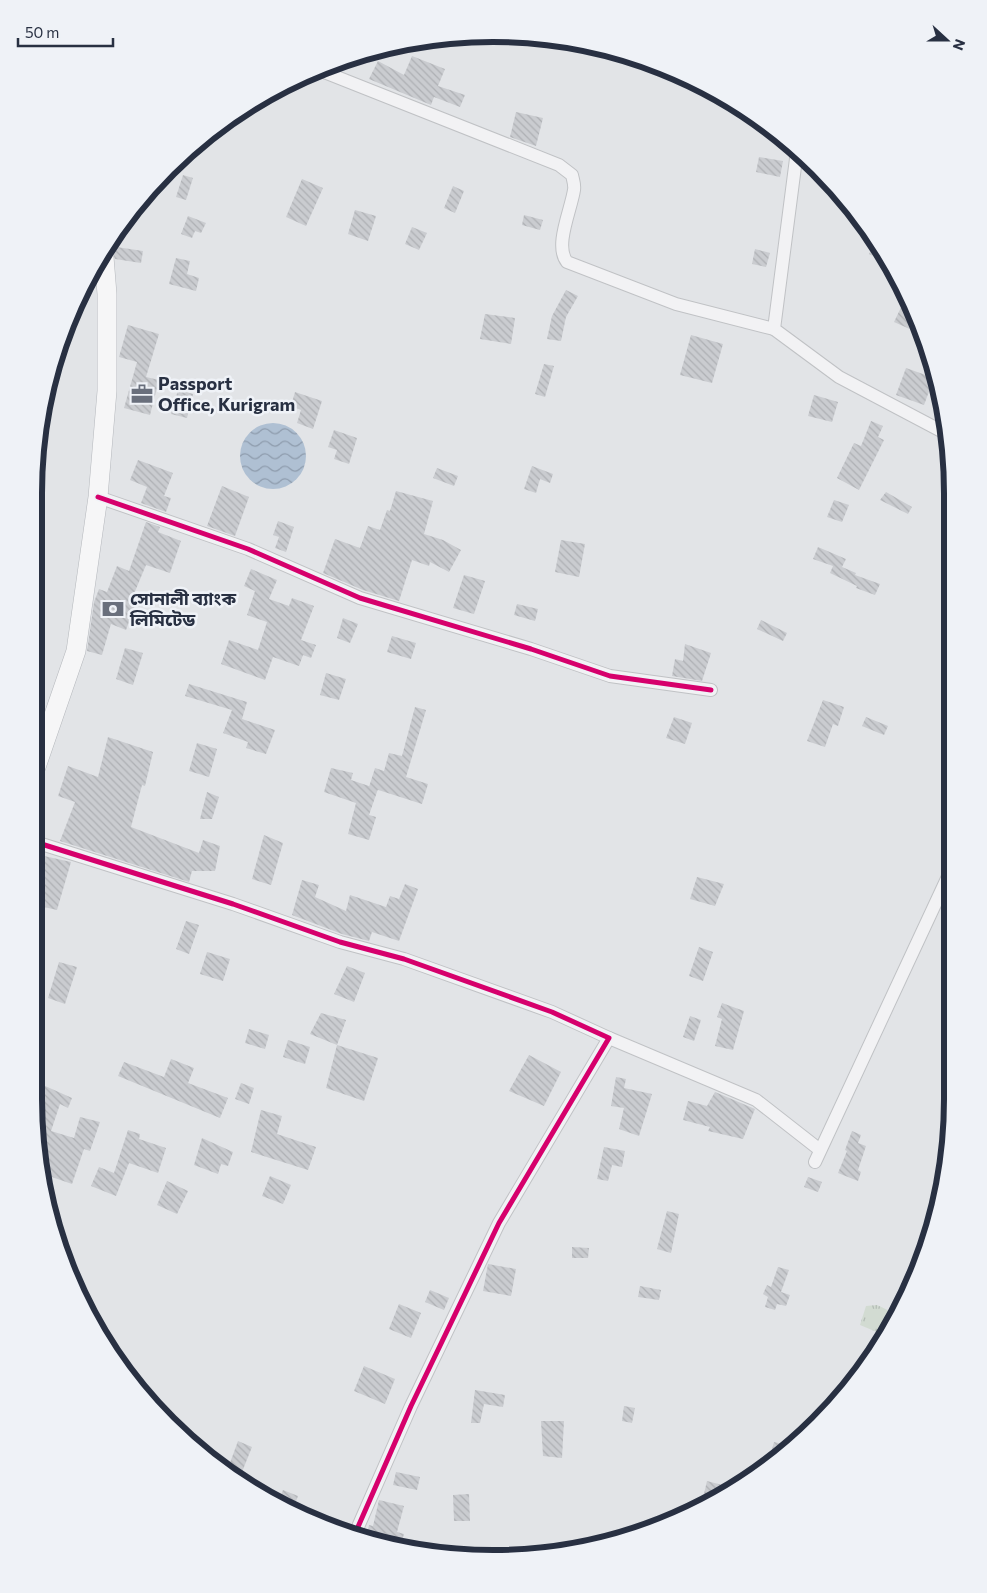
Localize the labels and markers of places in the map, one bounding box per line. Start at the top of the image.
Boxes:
place label: Passport Office, Kurigram [158,372,295,415]
office icon: Passport Office, Kurigram [129,381,155,407]
place label: সোনালী ব্যাংক লিমিটেড [129,587,236,630]
bank icon: সোনালী ব্যাংক লিমিটেড [100,596,126,622]

